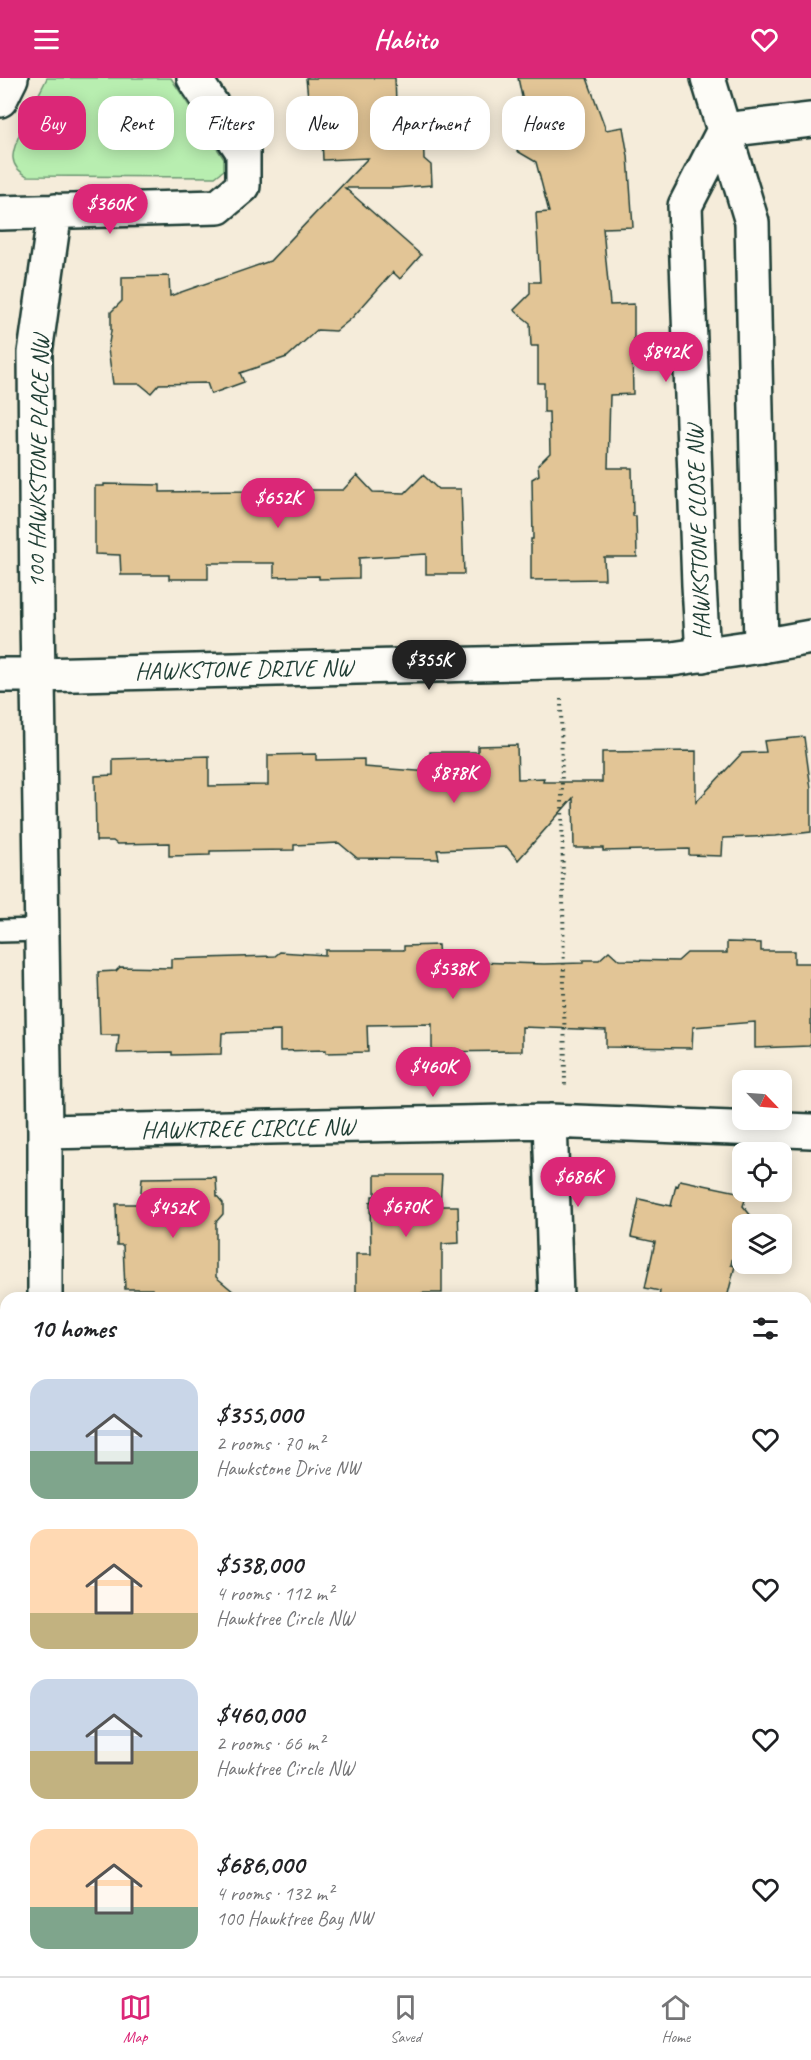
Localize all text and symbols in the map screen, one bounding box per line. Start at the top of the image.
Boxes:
text: Habito [374,22,437,56]
icon: menu [30,23,63,56]
icon: heart [748,23,781,56]
chip: Buy [18,96,86,150]
chip: Rent [98,96,174,150]
chip: Filters [186,96,274,150]
chip: New [286,96,358,150]
chip: Apartment [370,96,490,150]
chip: House [502,96,585,150]
pin: $360K [68,184,152,235]
text: $360K [87,191,133,216]
street label: 100 HAWKSTONE PLACE NW [21,331,55,588]
pin: $842K [624,332,708,383]
text: $842K [643,339,689,364]
street label: HAWKSTONE CLOSE NW [679,421,717,640]
pin: $652K [236,478,320,529]
text: $652K [255,485,301,510]
pin: $355K [387,640,471,691]
text: $355K [406,647,452,672]
street label: HAWKSTONE DRIVE NW [135,652,356,686]
pin: $878K [412,753,496,804]
text: $878K [431,760,477,785]
pin: $538K [411,949,495,1000]
text: $538K [430,956,476,981]
pin: $460K [391,1047,475,1098]
text: $460K [410,1054,456,1079]
north arrow [732,1070,792,1130]
map controls [732,1070,792,1274]
street label: HAWKTREE CIRCLE NW [141,1111,358,1145]
button: locate [732,1142,792,1202]
pin: $686K [536,1157,620,1208]
text: $686K [555,1164,602,1189]
pin: $670K [364,1187,448,1238]
pin: $452K [131,1188,215,1239]
text: $670K [383,1194,429,1219]
text: $452K [150,1195,196,1220]
button: layers [732,1214,792,1274]
text: 10 homes [30,1312,115,1345]
icon: filters [749,1312,782,1345]
text: $355,000 [216,1398,302,1431]
icon: home [78,1403,150,1475]
icon: heart [749,1423,782,1456]
text: 2 rooms · 70 m² [216,1431,324,1456]
text: Hawkstone Drive NW [216,1456,360,1481]
text: $538,000 [216,1548,303,1581]
icon: home [78,1553,150,1625]
icon: heart [749,1573,782,1606]
text: 4 rooms · 112 m² [216,1581,333,1606]
text: Hawktree Circle NW [216,1606,354,1631]
text: $460,000 [216,1698,304,1731]
icon: home [78,1703,150,1775]
icon: heart [749,1723,782,1756]
text: 2 rooms · 66 m² [216,1731,324,1756]
text: Hawktree Circle NW [216,1756,354,1781]
text: $686,000 [216,1848,304,1881]
icon: home [78,1853,150,1925]
icon: heart [749,1873,782,1906]
text: 4 rooms · 132 m² [216,1881,333,1906]
text: 100 Hawktree Bay NW [216,1906,373,1931]
tab: Map [119,1991,152,2047]
tab: Saved [389,1991,422,2047]
tab: Home [659,1991,692,2047]

